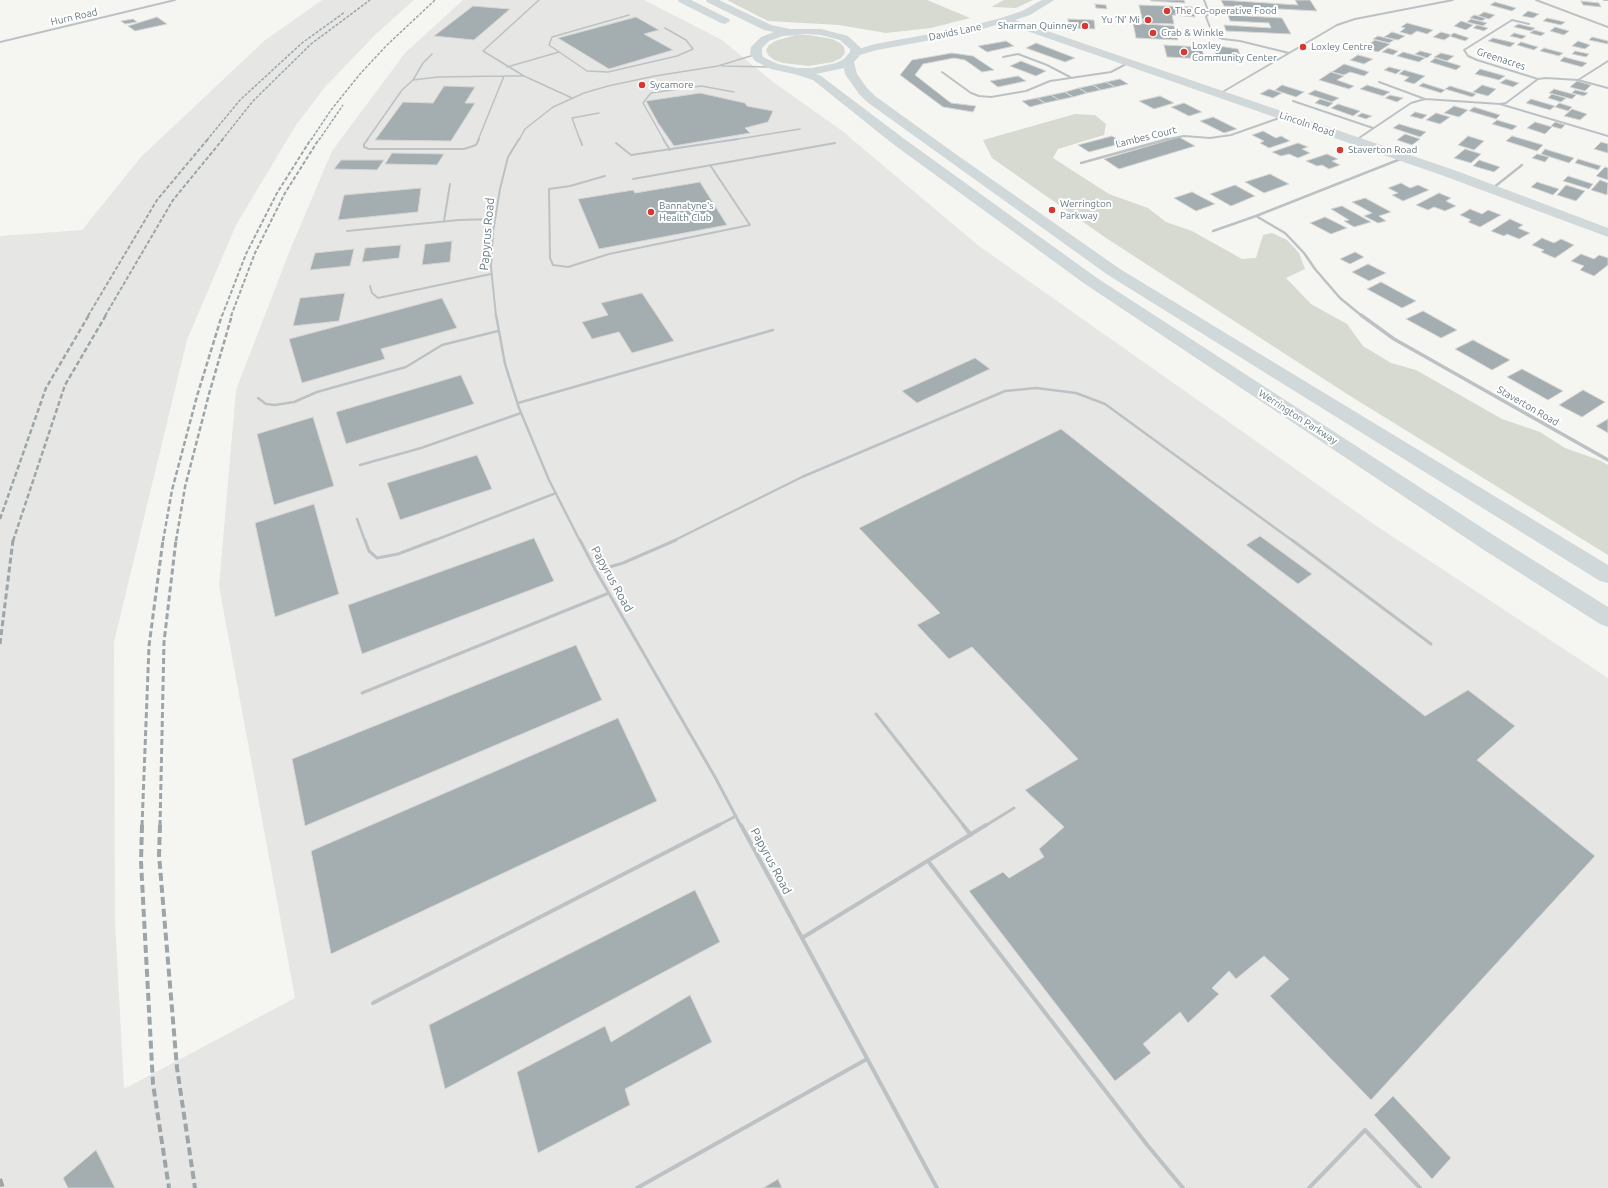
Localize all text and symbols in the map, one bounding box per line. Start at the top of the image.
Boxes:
place label: The Co-operative Food [1175,5,1277,17]
street label: Hurn Road [49,6,99,28]
marker: The Co-operative Food [1162,6,1172,16]
place label: Yu ‘N’ Mi [1101,14,1140,26]
marker: Yu ‘N’ Mi [1143,15,1153,25]
place label: Sharman Quinney [998,20,1077,32]
street label: Davids Lane [928,21,982,43]
marker: Sharman Quinney [1080,21,1090,31]
place label: Crab & Winkle [1161,27,1224,39]
marker: Crab & Winkle [1148,28,1158,38]
place label: Loxley Community Center [1192,40,1277,64]
place label: Loxley Centre [1311,41,1373,53]
marker: Loxley Centre [1298,42,1308,52]
street label: Greenacres [1475,45,1527,73]
marker: Loxley Community Center [1179,47,1189,57]
place label: Sycamore [650,79,693,91]
marker: Sycamore [637,80,647,90]
street label: Lincoln Road [1278,109,1336,139]
street label: Lambes Court [1114,124,1178,150]
place label: Staverton Road [1348,144,1417,156]
marker: Staverton Road [1335,145,1345,155]
street label: Papyrus Road [477,197,497,271]
place label: Werrington Parkway [1060,198,1112,222]
place label: Bannatyne's Health Club [659,200,714,224]
marker: Werrington Parkway [1047,205,1057,215]
marker: Bannatyne's Health Club [646,207,656,217]
street label: Staverton Road [1495,383,1561,429]
street label: Werrington Parkway [1256,387,1340,447]
street label: Papyrus Road [588,544,636,614]
street label: Papyrus Road [747,825,795,897]

